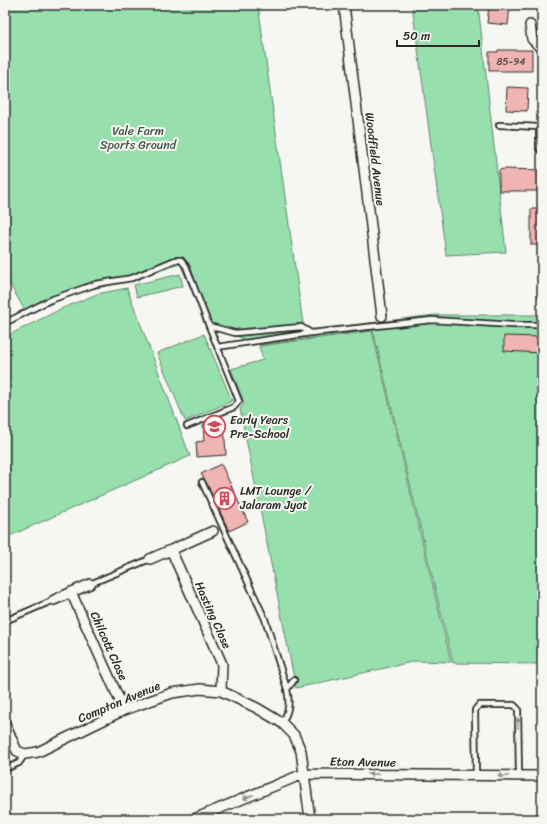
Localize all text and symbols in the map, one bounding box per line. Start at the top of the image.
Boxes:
scale bar [397,22,479,48]
text: 50 m [403,25,430,47]
house number: 85-94 [496,53,526,71]
street label: Woodfield Avenue [358,111,392,207]
park label: Vale Farm Sports Ground [100,120,178,156]
place label: Early Years Pre-School [230,409,290,445]
school or university icon: Early Years Pre-School [202,414,228,440]
place label: LMT Lounge / Jalaram Jyot [239,480,312,516]
building icon: LMT Lounge / Jalaram Jyot [211,485,237,511]
street label: Hasting Close [188,578,238,652]
street label: Chilcott Close [84,608,134,684]
street label: Compton Avenue [74,675,164,729]
one-way arrow [515,716,521,729]
street label: Eton Avenue [330,750,396,774]
one-way arrow [366,771,379,777]
one-way arrow [496,773,509,779]
one-way arrow [241,794,253,800]

